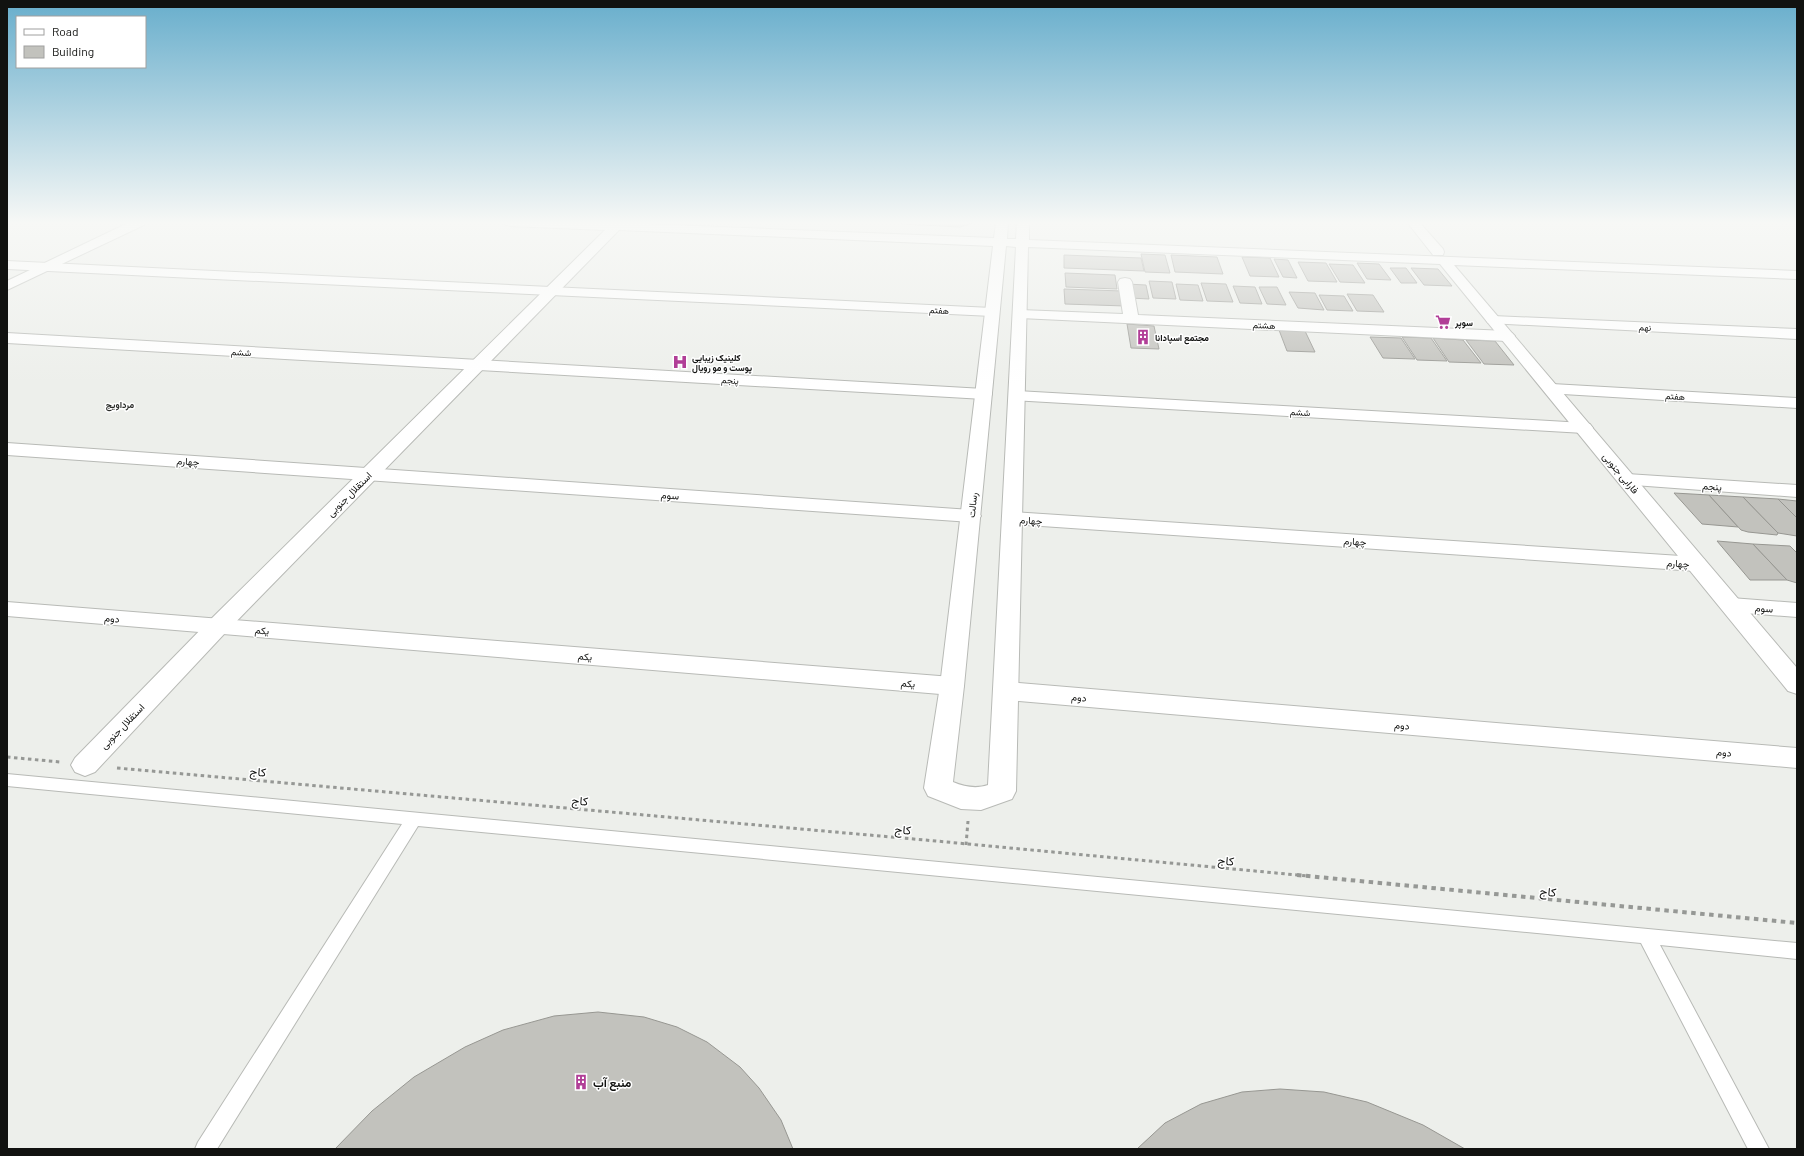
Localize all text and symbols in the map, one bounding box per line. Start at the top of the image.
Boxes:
legend [16,16,146,68]
text: Road [52,24,79,38]
text: Building [52,44,94,58]
street label: هفتم [929,304,949,317]
supermarket icon: سوپر [1434,313,1452,331]
place label: سوپر [1454,317,1473,329]
street label: هشتم [1252,319,1276,332]
street label: نهم [1638,321,1652,334]
building icon: مجتمع اسپادانا [1134,328,1152,346]
place label: مجتمع اسپادانا [1155,332,1209,345]
street label: ششم [230,346,251,359]
place label: کلینیک زیبایی پوست و مو رویال [692,352,752,374]
hospital icon: کلینیک زیبایی پوست و مو رویال [671,353,689,371]
street label: پنجم [721,374,739,387]
street label: هفتم [1665,390,1685,403]
district label: مرداویج [106,399,134,412]
street label: ششم [1289,406,1310,419]
street label: فارابی جنوبی [1600,450,1642,497]
street label: چهارم [176,454,200,470]
street label: استقلال جنوبی [324,469,375,520]
street label: پنجم [1702,479,1722,495]
street label: سوم [660,488,680,503]
street label: رسالت [965,492,980,518]
street label: چهارم [1019,513,1043,529]
street label: چهارم [1343,534,1367,550]
street label: چهارم [1666,556,1690,572]
street label: سوم [1754,601,1774,616]
street label: دوم [104,611,120,626]
street label: یکم [254,623,270,638]
street label: یکم [577,649,593,664]
street label: یکم [900,676,916,691]
street label: دوم [1071,690,1087,705]
street label: استقلال جنوبی [97,701,147,752]
street label: دوم [1394,718,1410,733]
street label: دوم [1716,745,1732,760]
street label: کاج [249,763,267,782]
street label: کاج [571,792,589,811]
street label: کاج [894,821,912,840]
street label: کاج [1217,852,1235,871]
street label: کاج [1539,883,1557,902]
building icon: منبع آب [572,1073,590,1091]
place label: منبع آب [593,1075,632,1091]

